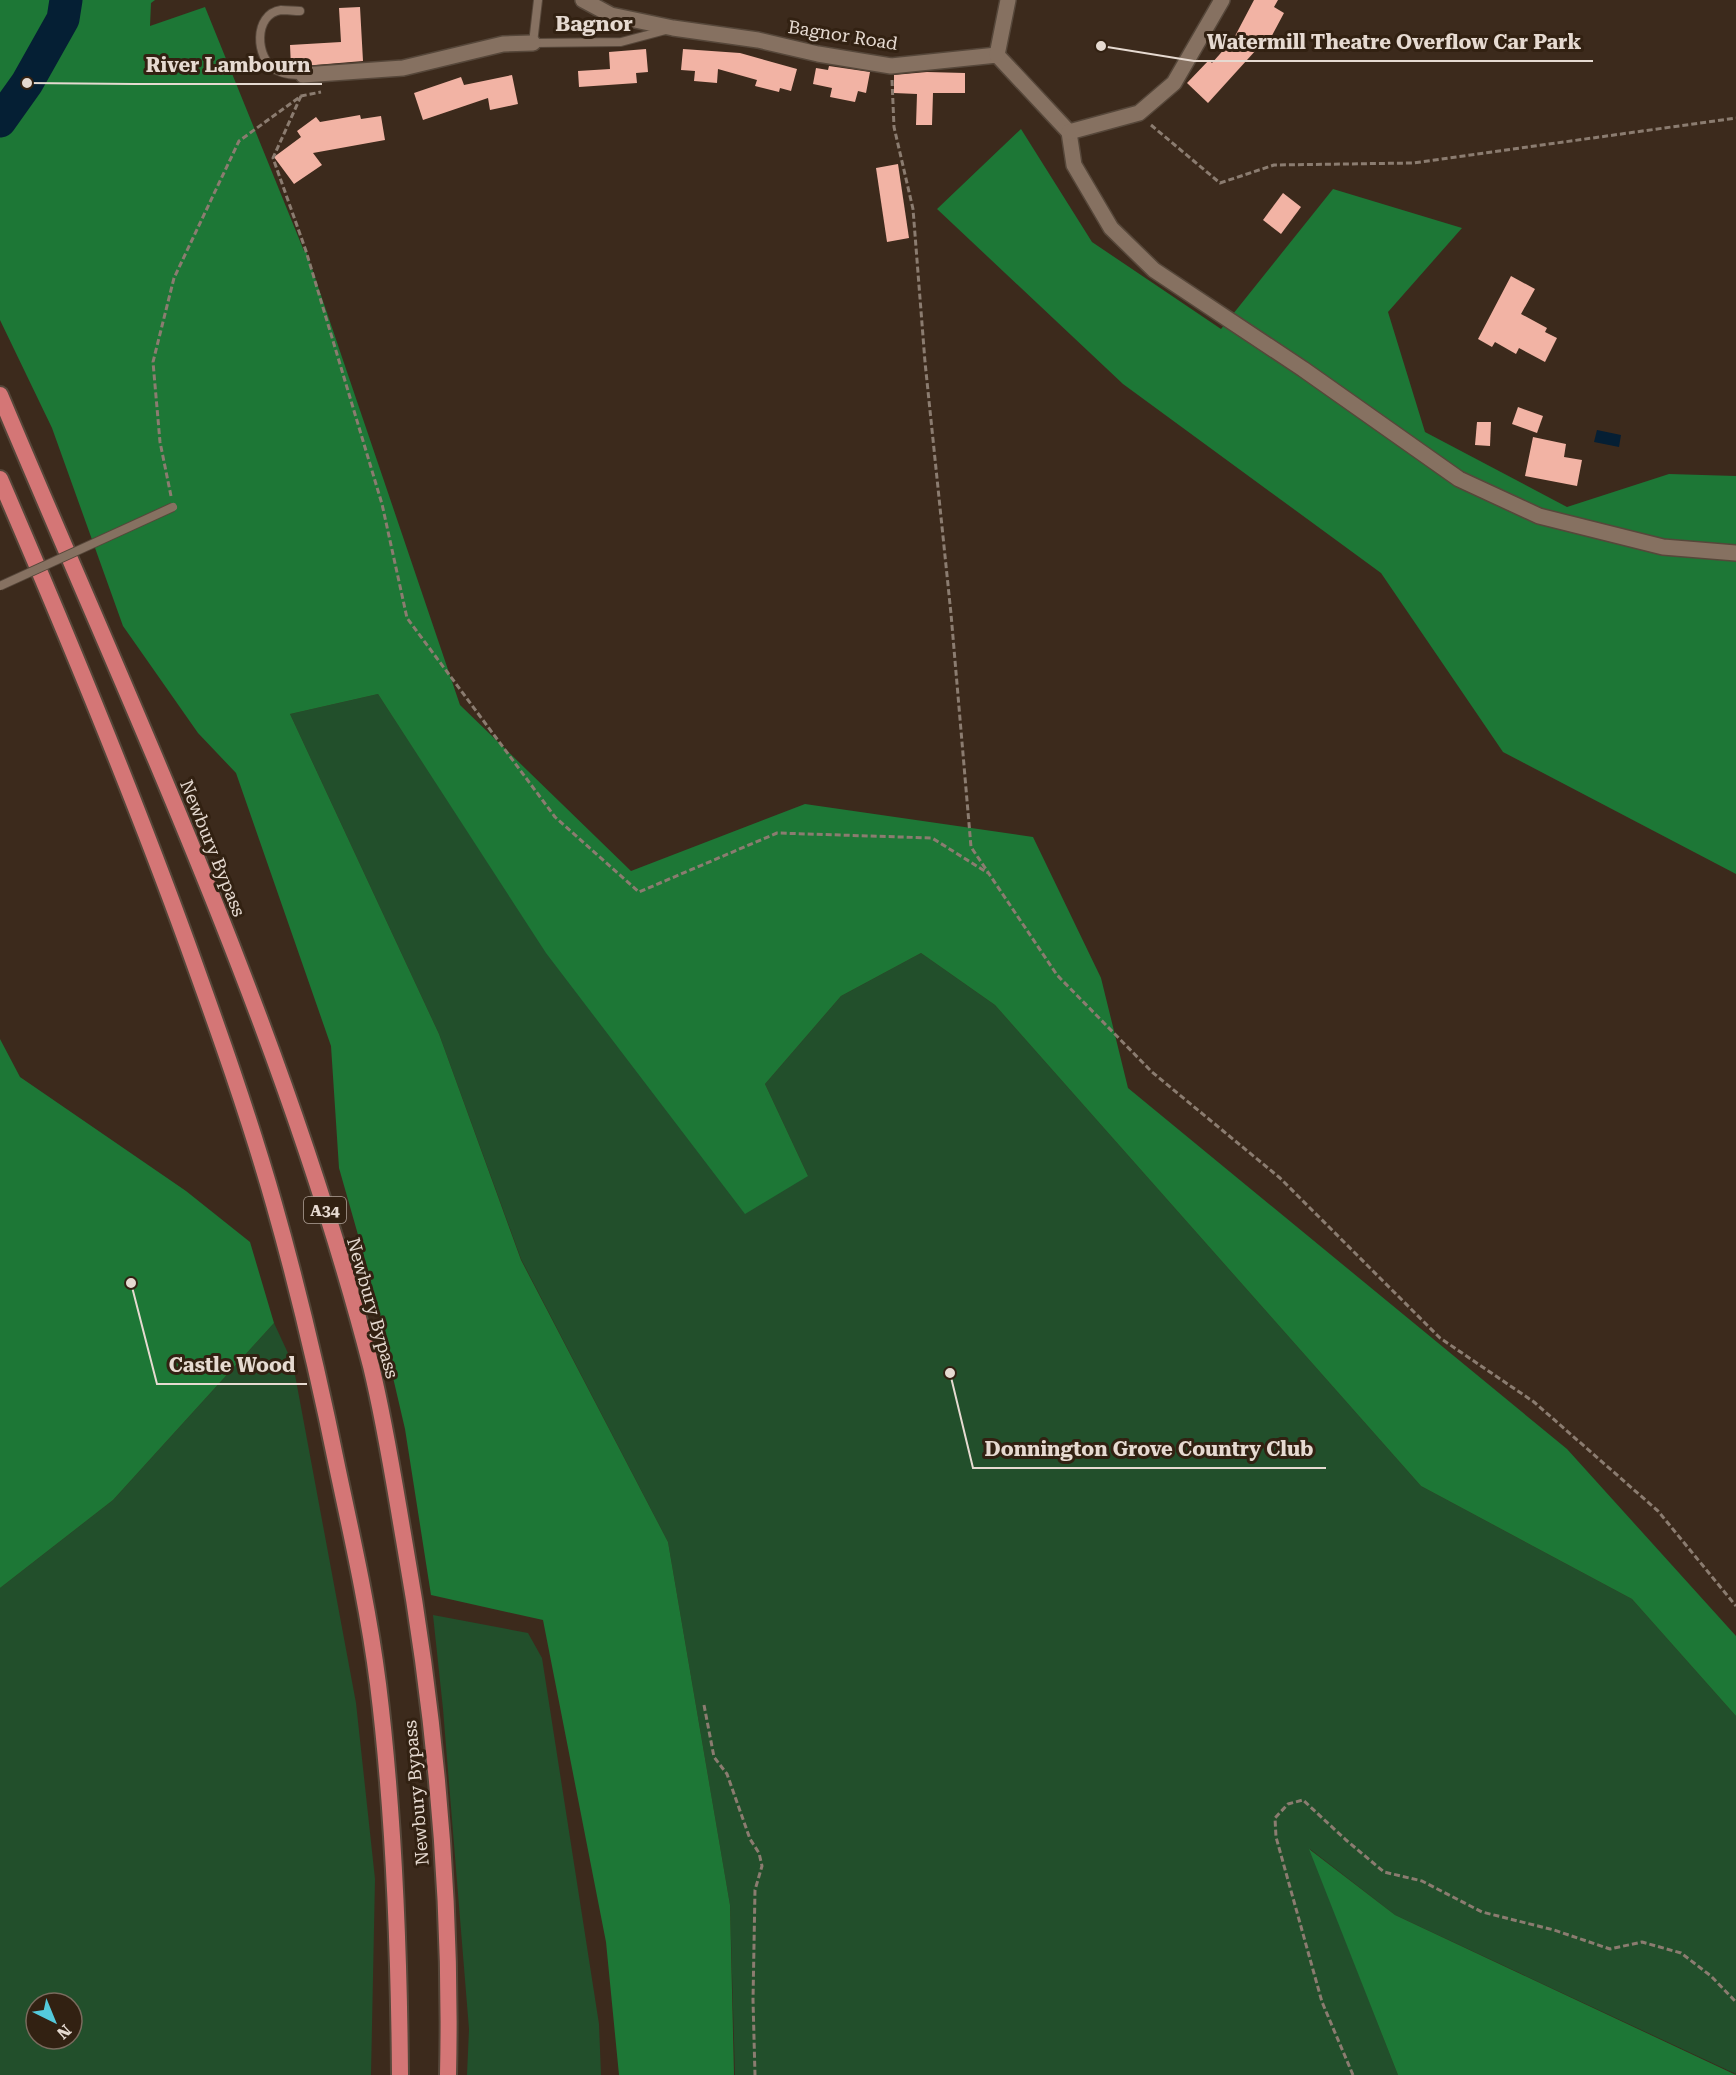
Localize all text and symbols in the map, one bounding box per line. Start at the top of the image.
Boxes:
district label: Bagnor [555,12,633,36]
street label: Bagnor Road [787,16,900,54]
callout: Watermill Theatre Overflow Car Park [1194,23,1593,61]
text: Watermill Theatre Overflow Car Park [1207,30,1581,54]
callout: River Lambourn [134,46,322,84]
text: River Lambourn [146,53,311,77]
street label: Newbury Bypass [176,777,250,919]
road number: A34 [304,1197,346,1223]
street label: Newbury Bypass [343,1235,403,1381]
callout: Castle Wood [157,1346,307,1384]
text: Castle Wood [169,1353,296,1377]
callout: Donnington Grove Country Club [973,1430,1326,1468]
text: Donnington Grove Country Club [985,1437,1313,1461]
street label: Newbury Bypass [399,1719,433,1867]
north arrow [24,1991,84,2051]
text: N [53,2020,75,2043]

